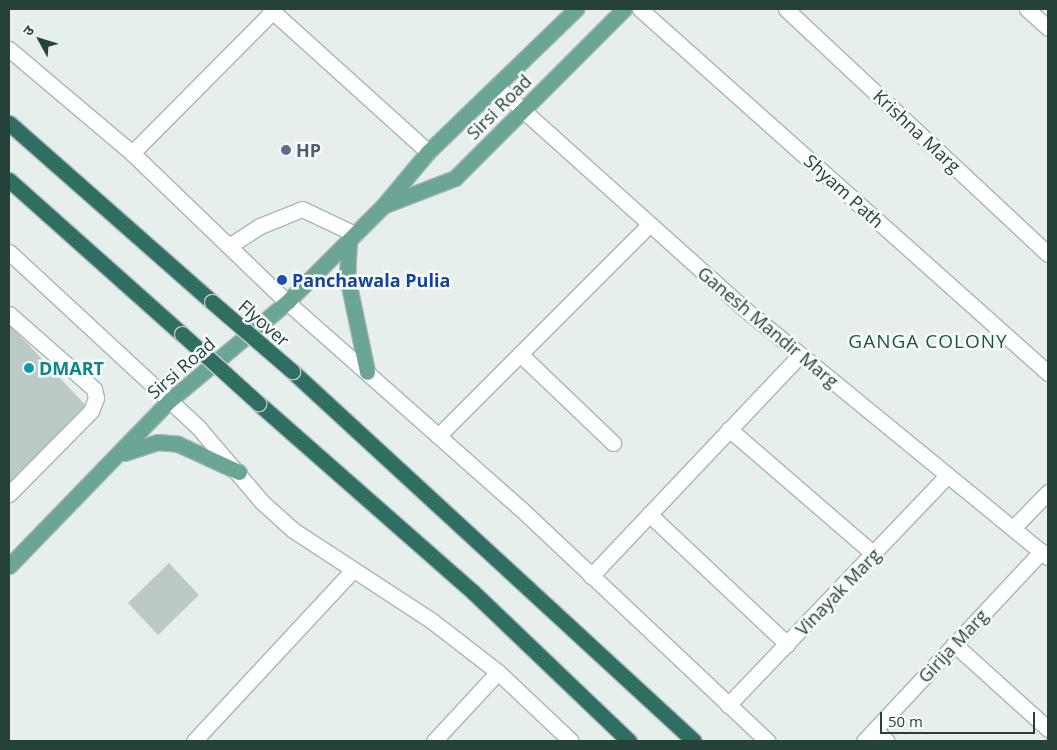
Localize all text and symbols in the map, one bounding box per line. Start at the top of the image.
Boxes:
north arrow [15,15,65,65]
text: उ [18,21,38,39]
street label: Sirsi Road [462,70,536,144]
street label: Krishna Marg [869,85,965,177]
place label: HP [296,139,321,161]
marker: HP [280,144,292,156]
street label: Shyam Path [800,150,888,232]
street label: Ganesh Mandir Marg [693,262,843,392]
place label: Panchawala Pulia [292,269,450,291]
marker: Panchawala Pulia [276,274,288,286]
street label: Flyover [234,295,294,351]
district label: GANGA COLONY [847,331,1009,353]
street label: Sirsi Road [143,333,219,403]
place label: DMART [39,357,104,379]
marker: DMART [23,362,35,374]
street label: Vinayak Marg [791,544,885,640]
street label: Girija Marg [914,605,992,687]
scale bar [882,702,1037,734]
text: 50 m [888,711,923,731]

